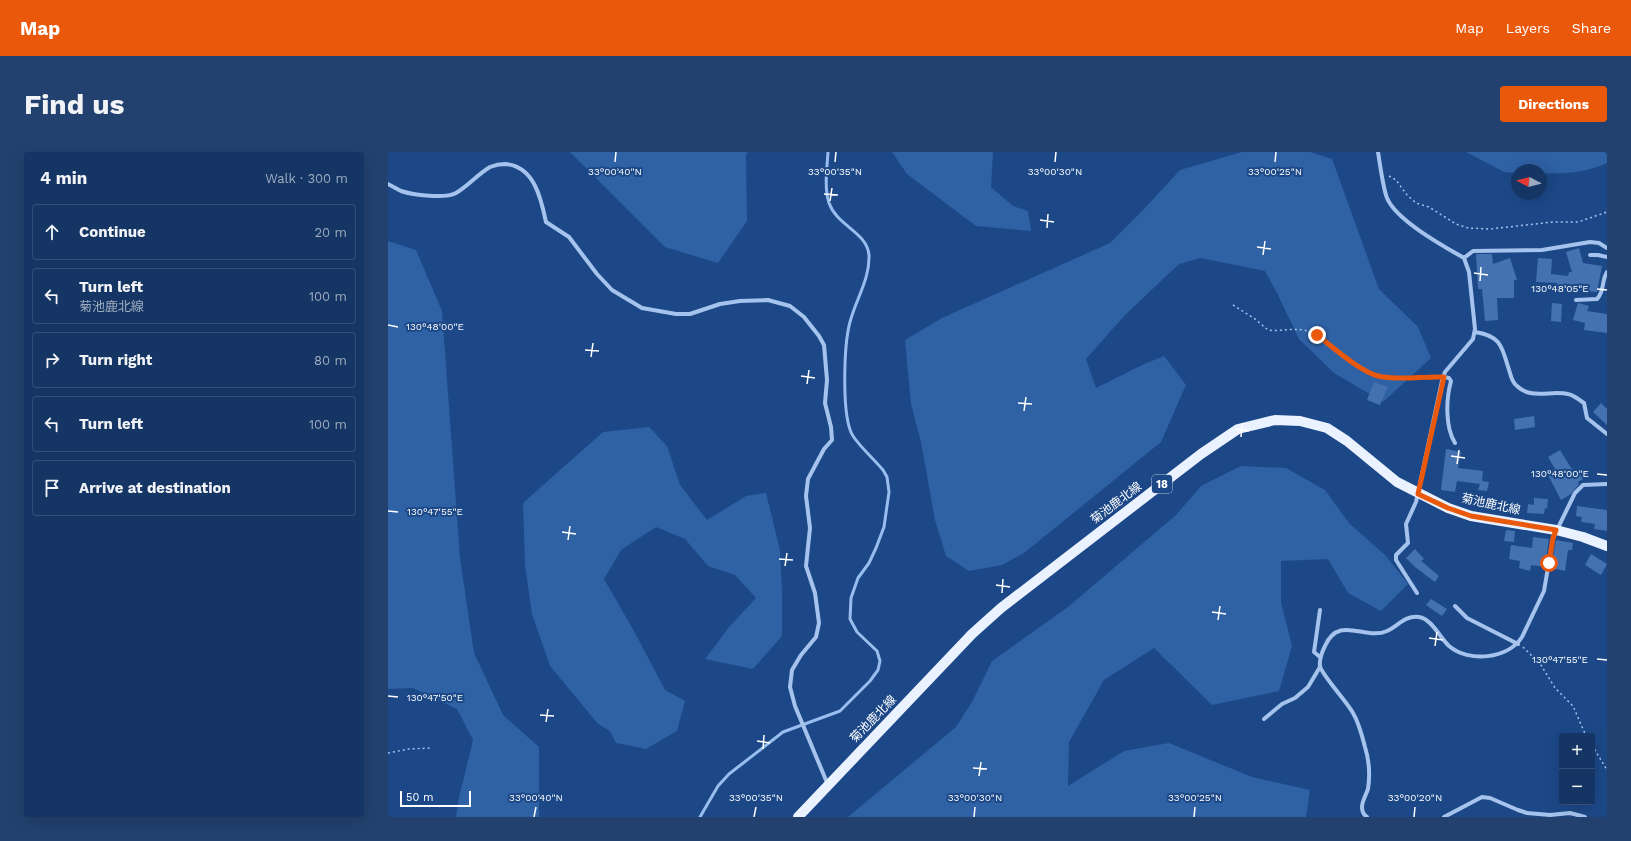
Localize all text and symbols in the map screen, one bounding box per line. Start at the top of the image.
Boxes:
text: Map [20,17,60,40]
text: Map [1455,20,1484,36]
text: Layers [1506,20,1550,36]
text: Share [1572,20,1611,36]
button: Directions [1500,86,1607,122]
text: Find us [24,88,124,121]
north arrow [1511,164,1547,200]
text: 33°00'40"N [588,166,642,177]
text: 33°00'35"N [808,166,862,177]
text: 33°00'30"N [1028,166,1082,177]
text: 33°00'25"N [1248,166,1302,177]
text: 4 min [40,168,87,188]
text: Walk · 300 m [265,171,348,186]
icon: ahead [41,221,63,243]
text: Continue [79,223,146,241]
text: 20 m [315,225,347,240]
text: Turn left [79,278,143,296]
text: 130°48'05"E [1531,283,1589,294]
icon: left [41,285,63,307]
text: 100 m [309,289,347,304]
text: 菊池鹿北線 [79,299,144,314]
text: 130°48'00"E [406,321,464,332]
route end [1308,326,1326,344]
icon: right [41,349,63,371]
text: Turn right [79,351,152,369]
text: 80 m [314,353,347,368]
icon: left [41,413,63,435]
text: Turn left [79,415,143,433]
text: 100 m [309,417,347,432]
text: 130°48'00"E [1531,468,1589,479]
road number: 18 [1152,475,1172,493]
icon: arrive [41,477,63,499]
text: Arrive at destination [79,479,231,497]
street label: 菊池鹿北線 [1088,479,1144,527]
street label: 菊池鹿北線 [1460,491,1522,517]
text: 130°47'55"E [407,506,463,517]
route start [1540,554,1558,572]
text: 130°47'55"E [1532,654,1588,665]
text: 130°47'50"E [407,692,463,703]
street label: 菊池鹿北線 [847,693,899,745]
map controls [1559,733,1595,805]
button: + [1559,733,1595,769]
button: − [1559,769,1595,805]
scale bar [400,789,471,808]
text: 50 m [406,791,433,804]
text: 33°00'40"N [509,792,563,803]
text: 33°00'35"N [729,792,783,803]
text: 33°00'30"N [948,792,1002,803]
text: 33°00'25"N [1168,792,1222,803]
text: 33°00'20"N [1388,792,1442,803]

